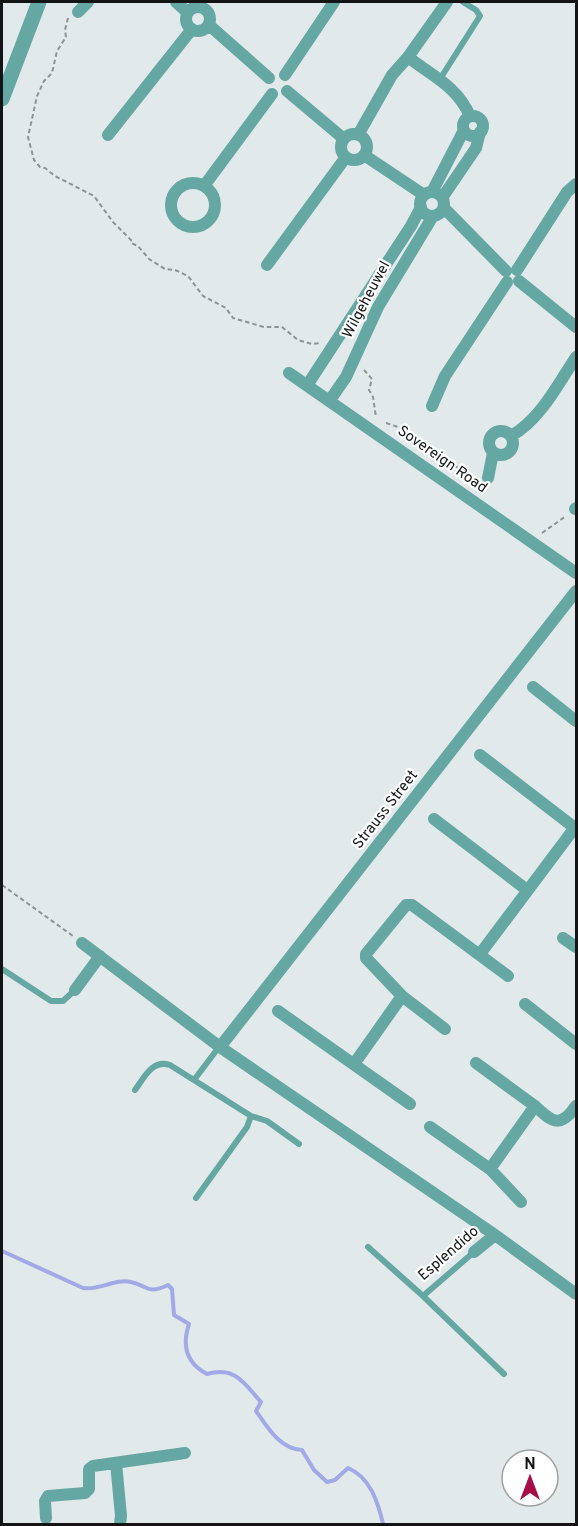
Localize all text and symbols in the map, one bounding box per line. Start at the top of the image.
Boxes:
street label: Wilgeheuwel [339,258,395,342]
street label: Sovereign Road [393,422,491,498]
street label: Strauss Street [349,767,423,853]
street label: Esplendido [415,1223,483,1285]
north arrow [500,1448,560,1508]
text: N [524,1455,536,1475]

